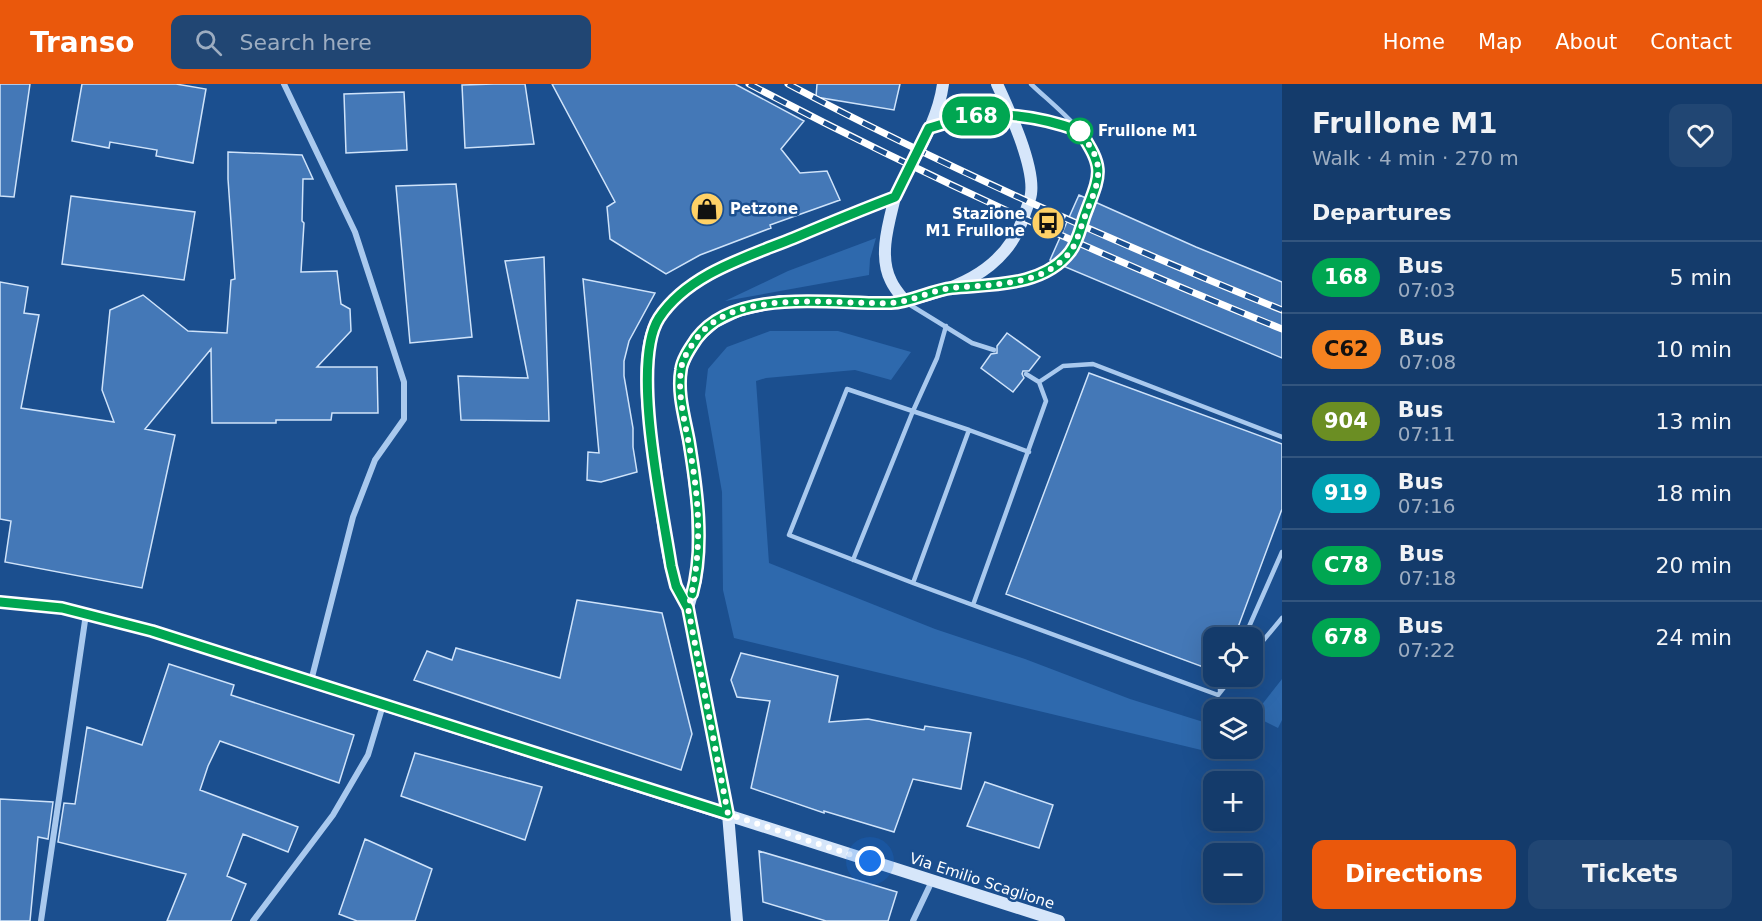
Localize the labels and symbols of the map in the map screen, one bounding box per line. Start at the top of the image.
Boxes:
line badge: 168 [942,96,1010,135]
marker: Frullone M1 [1067,118,1093,144]
place label: Frullone M1 [1098,122,1197,140]
shop icon: Petzone [689,191,725,227]
place label: Petzone [730,200,798,218]
place label: Stazione M1 Frullone [926,205,1025,240]
bus stop icon: Stazione M1 Frullone [1030,205,1066,241]
your location [855,846,885,876]
street label: Via Emilio Scaglione [907,849,1057,913]

